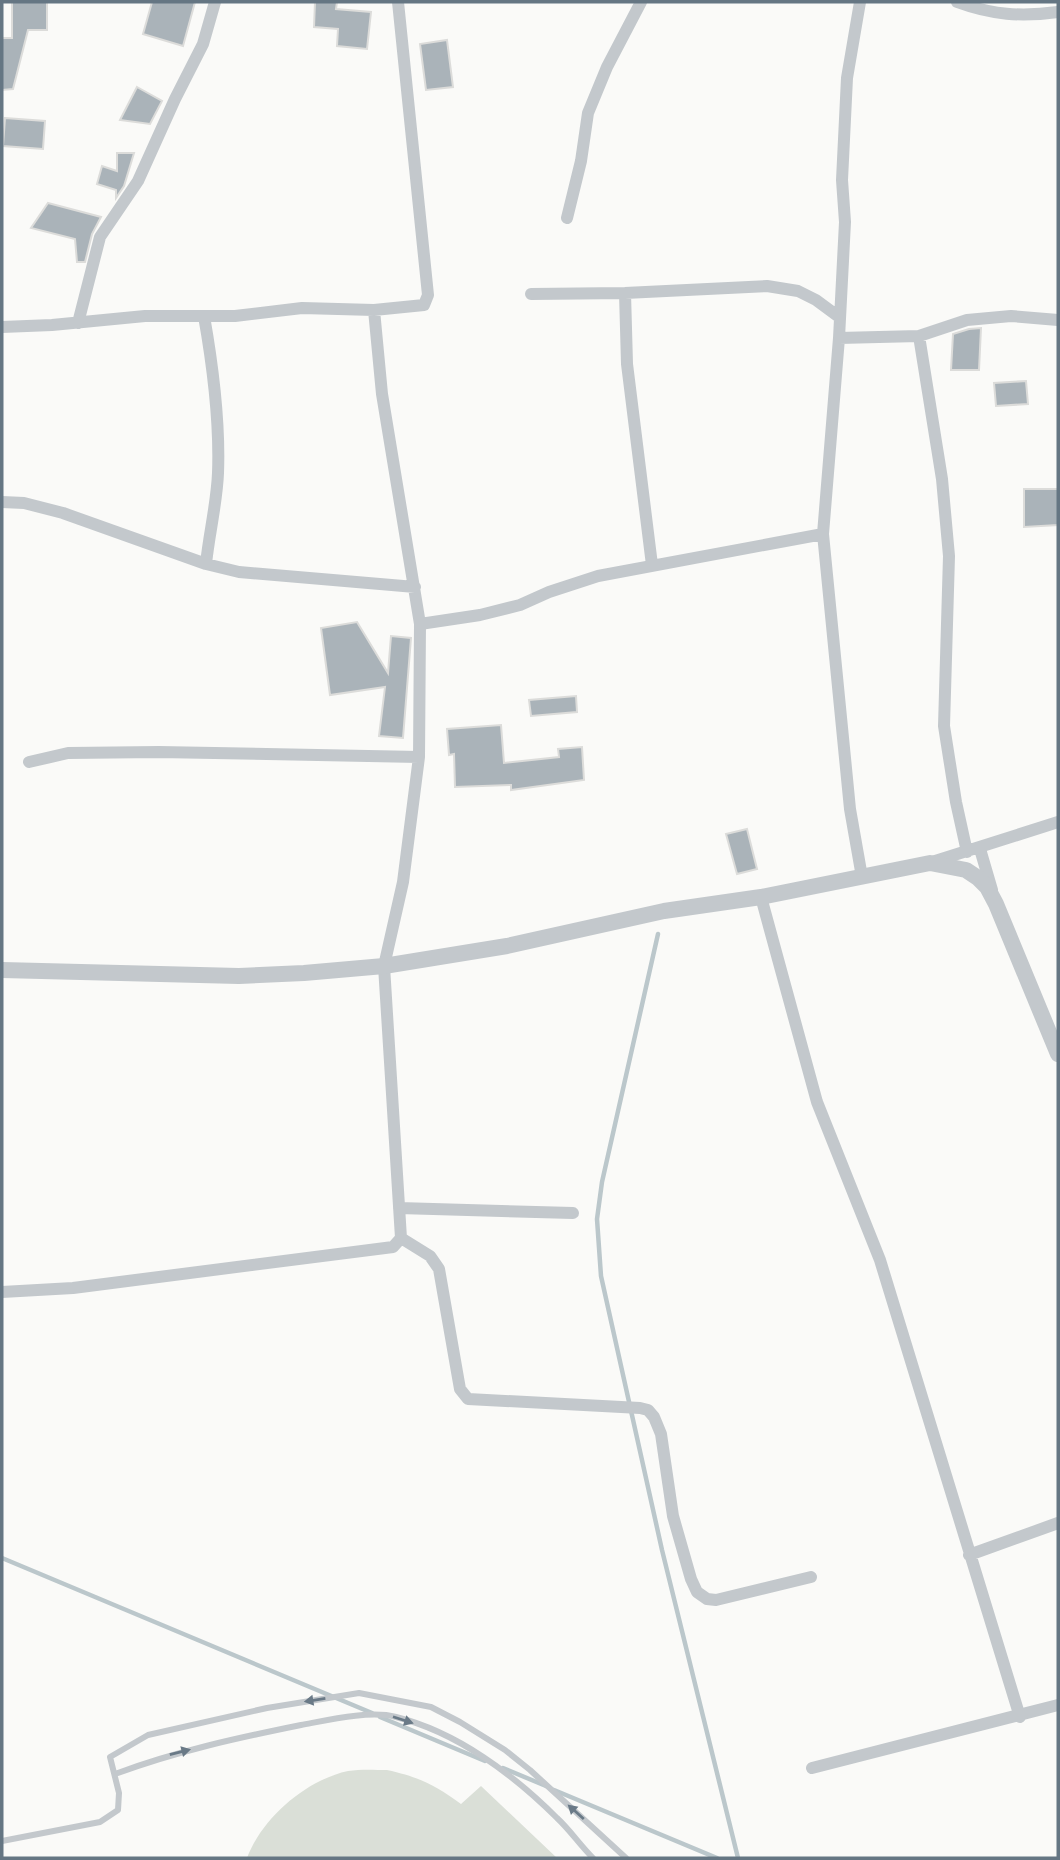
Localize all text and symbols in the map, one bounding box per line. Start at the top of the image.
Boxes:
one-way arrow [304,1695,326,1706]
one-way arrow [393,1715,414,1726]
one-way arrow [169,1746,191,1757]
one-way arrow [567,1804,585,1820]

